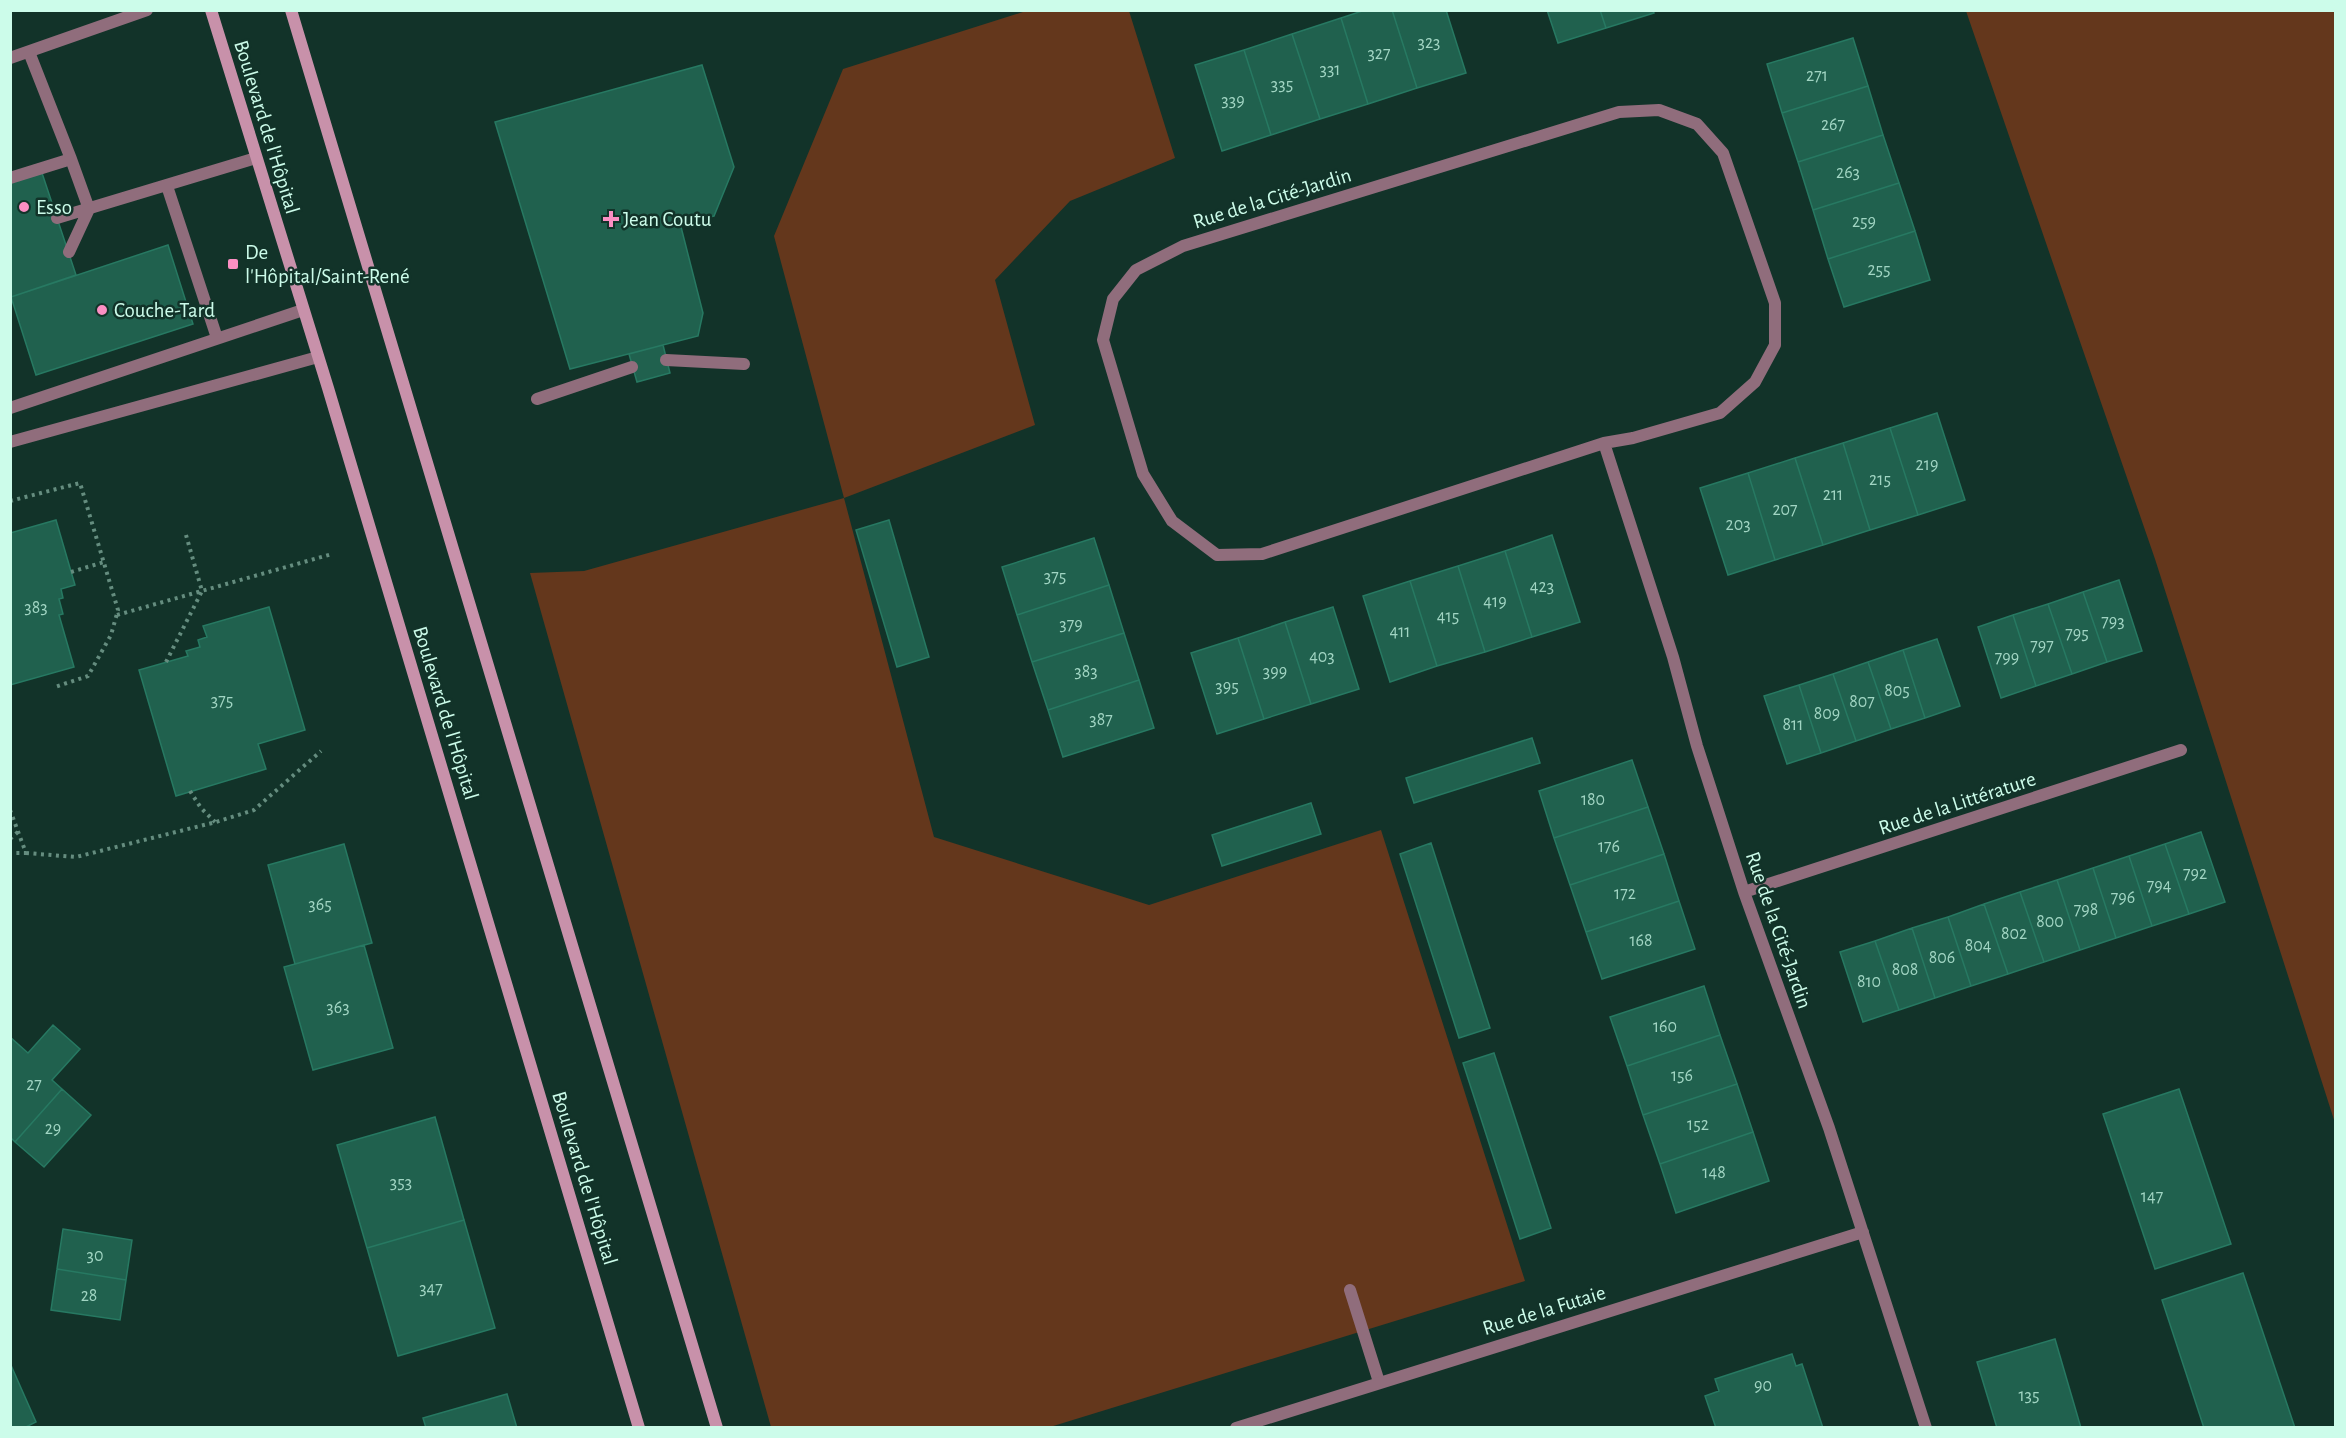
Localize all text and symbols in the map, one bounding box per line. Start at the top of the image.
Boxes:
house number: 323 [1417,34,1441,52]
street label: Boulevard de l'Hôpital [230,38,303,216]
house number: 327 [1367,45,1391,63]
house number: 331 [1319,61,1341,79]
house number: 271 [1806,67,1828,85]
house number: 335 [1271,76,1293,94]
house number: 339 [1221,92,1245,110]
house number: 267 [1821,116,1845,134]
street label: Rue de la Cité-Jardin [1190,164,1354,233]
house number: 263 [1836,164,1860,182]
place label: Esso [36,197,72,218]
marker: Esso [17,200,31,214]
place label: Jean Coutu [623,209,712,230]
marker: Jean Coutu [604,212,618,226]
house number: 259 [1852,213,1876,231]
place label: De l'Hôpital/Saint-René [245,242,410,287]
marker: De l'Hôpital/Saint-René [226,257,240,271]
house number: 255 [1867,261,1891,279]
place label: Couche-Tard [114,300,215,321]
marker: Couche-Tard [95,303,109,317]
house number: 219 [1916,456,1938,474]
house number: 215 [1869,471,1891,489]
house number: 211 [1823,486,1843,504]
house number: 207 [1772,501,1798,519]
house number: 203 [1725,516,1751,534]
house number: 375 [1044,568,1066,586]
house number: 423 [1530,578,1554,596]
house number: 419 [1483,593,1507,611]
house number: 383 [24,599,48,617]
house number: 415 [1437,608,1459,626]
house number: 793 [2101,613,2125,631]
house number: 379 [1059,616,1083,634]
house number: 411 [1389,623,1411,641]
street label: Boulevard de l'Hôpital [409,624,482,802]
house number: 795 [2065,625,2089,643]
house number: 797 [2030,637,2054,655]
house number: 403 [1309,648,1335,666]
house number: 799 [1995,649,2019,667]
house number: 383 [1074,663,1098,681]
house number: 399 [1263,663,1287,681]
house number: 395 [1215,678,1239,696]
house number: 805 [1884,682,1910,700]
house number: 375 [211,692,233,710]
house number: 807 [1849,693,1875,711]
house number: 809 [1814,705,1840,723]
house number: 387 [1089,711,1113,729]
house number: 811 [1783,716,1803,734]
street label: Rue de la Littérature [1876,768,2038,839]
house number: 180 [1581,791,1605,809]
house number: 176 [1598,838,1620,856]
street label: Rue de la Cité-Jardin [1742,849,1815,1011]
house number: 792 [2183,865,2207,883]
house number: 794 [2147,877,2172,895]
house number: 172 [1614,885,1636,903]
house number: 796 [2111,889,2135,907]
house number: 365 [308,896,332,914]
house number: 798 [2074,901,2098,919]
house number: 800 [2036,913,2064,931]
house number: 802 [2001,925,2027,943]
house number: 168 [1629,932,1653,950]
house number: 804 [1965,937,1992,955]
house number: 806 [1929,949,1955,967]
house number: 808 [1892,961,1918,979]
house number: 810 [1857,973,1881,991]
house number: 363 [326,999,350,1017]
house number: 160 [1653,1018,1677,1036]
house number: 156 [1671,1067,1693,1085]
house number: 27 [26,1076,42,1094]
street label: Boulevard de l'Hôpital [548,1089,621,1267]
house number: 152 [1687,1116,1709,1134]
house number: 29 [45,1120,61,1138]
house number: 148 [1702,1164,1726,1182]
house number: 353 [390,1174,412,1192]
house number: 147 [2141,1188,2163,1206]
house number: 30 [87,1247,103,1265]
house number: 347 [419,1280,443,1298]
street label: Rue de la Futaie [1480,1282,1608,1339]
house number: 28 [81,1287,97,1305]
house number: 90 [1754,1377,1772,1395]
house number: 135 [2018,1387,2040,1405]

